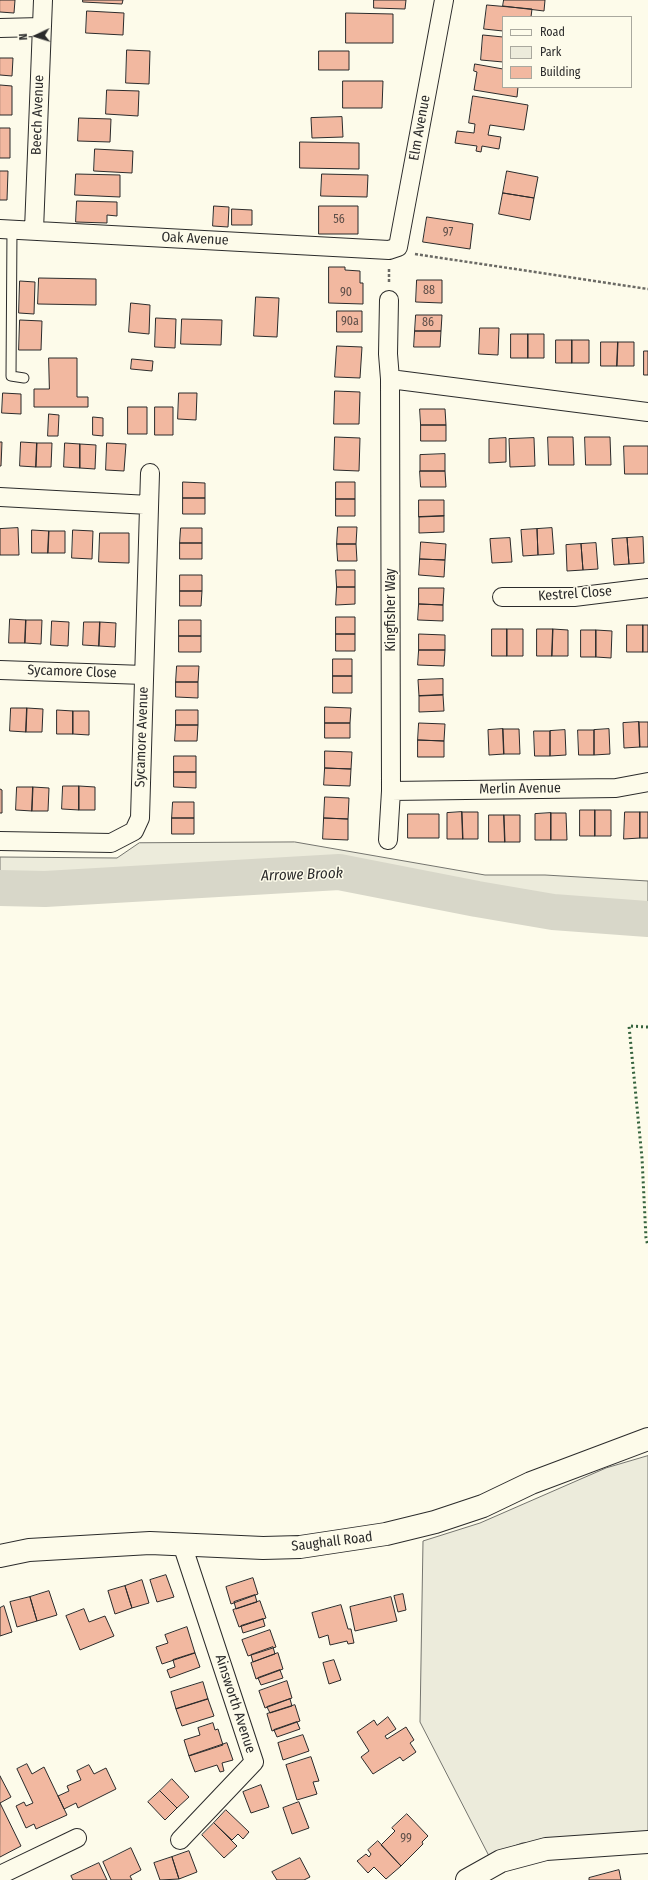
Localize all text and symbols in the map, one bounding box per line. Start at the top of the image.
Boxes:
north arrow [16,16,56,56]
legend [502,16,632,88]
text: Road [540,25,565,39]
text: N [17,33,30,41]
text: Park [540,45,561,59]
text: Building [540,65,580,79]
street label: Beech Avenue [28,75,48,155]
street label: Elm Avenue [406,94,434,162]
house number: 56 [333,213,345,227]
house number: 97 [443,226,453,240]
street label: Oak Avenue [161,229,229,249]
house number: 88 [423,284,435,298]
house number: 90 [340,286,352,300]
house number: 90a [341,315,359,329]
house number: 86 [422,316,434,330]
street label: Kingfisher Way [383,568,399,652]
street label: Kestrel Close [538,583,612,605]
street label: Sycamore Close [27,662,117,682]
street label: Sycamore Avenue [132,686,152,788]
street label: Merlin Avenue [479,780,561,798]
water label: Arrowe Brook [261,865,343,885]
street label: Saughall Road [291,1529,373,1555]
street label: Ainsworth Avenue [211,1652,259,1756]
house number: 99 [400,1832,412,1846]

